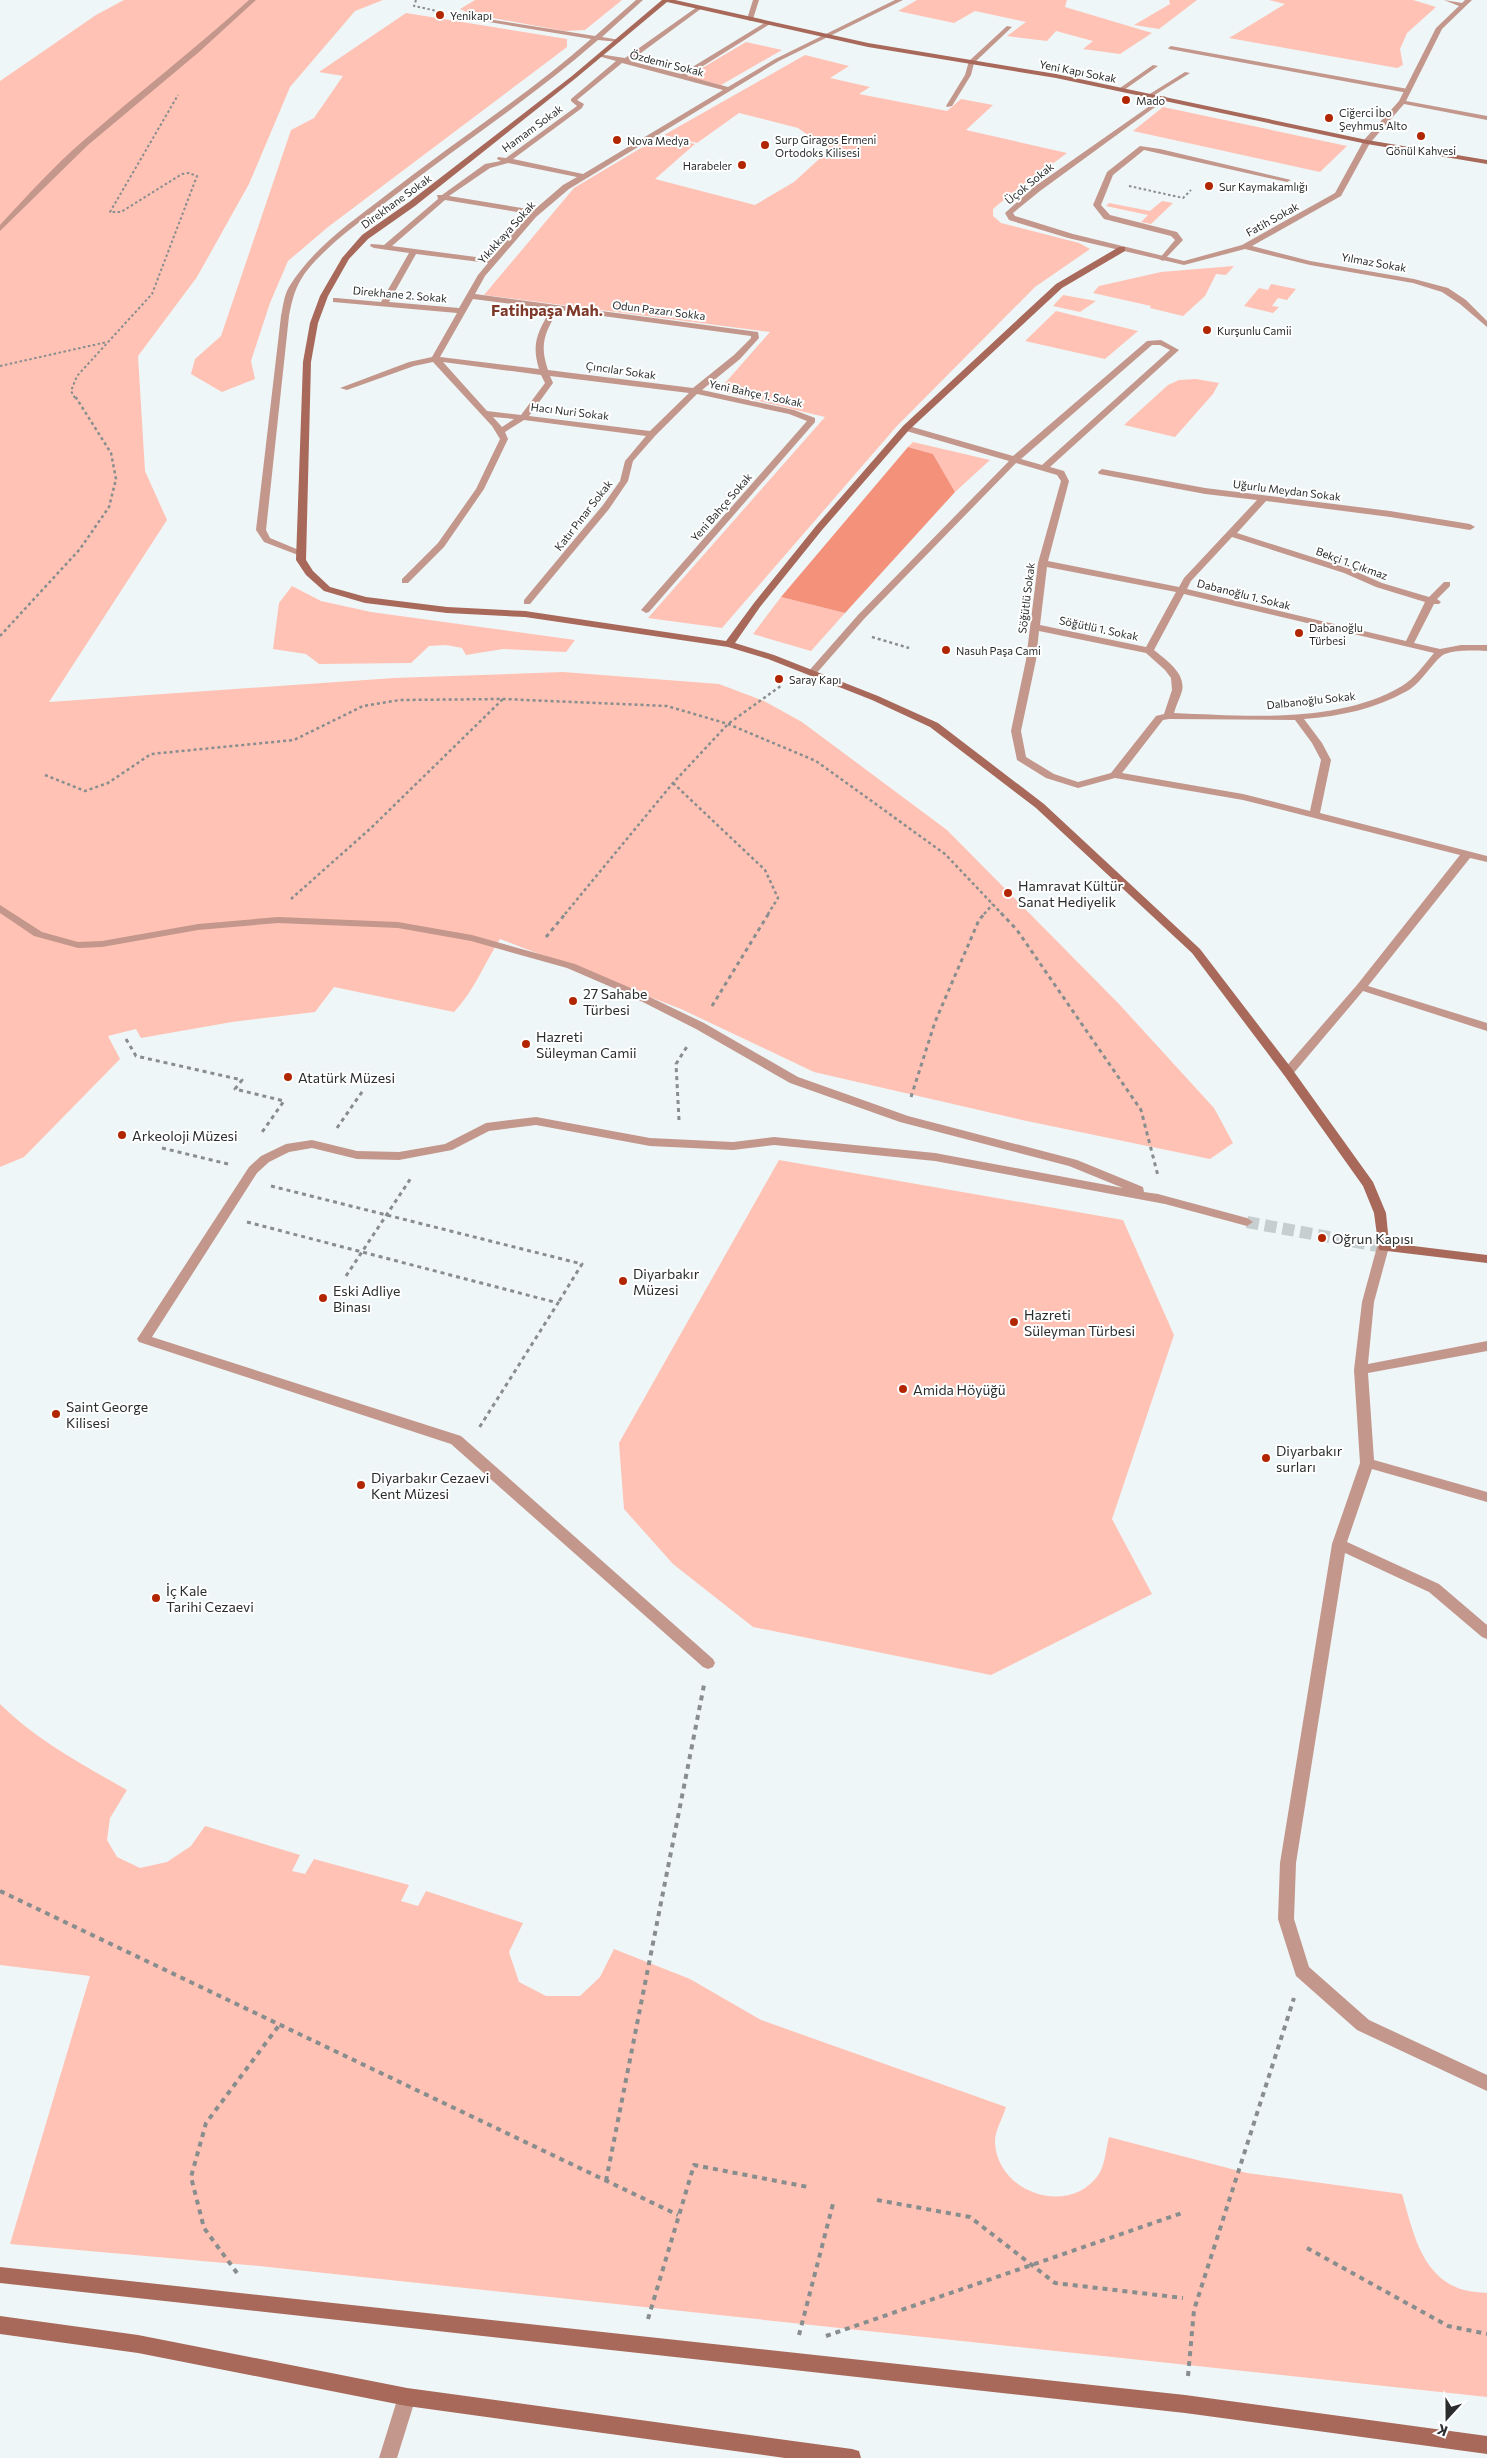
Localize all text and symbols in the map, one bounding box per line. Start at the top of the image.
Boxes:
marker: Yenikapı [434,9,446,21]
place label: Yenikapı [450,9,492,22]
street label: Özdemir Sokak [628,46,706,79]
street label: Yeni Kapı Sokak [1038,57,1118,85]
marker: Mado [1120,94,1132,106]
place label: Mado [1136,94,1166,107]
street label: Hamam Sokak [499,102,565,154]
place label: Ciğerci İbo Şeyhmus Alto [1339,105,1408,132]
marker: Ciğerci İbo Şeyhmus Alto [1323,112,1335,124]
marker: Gönül Kahvesi [1415,130,1427,142]
place label: Surp Giragos Ermeni Ortodoks Kilisesi [775,133,877,159]
marker: Nova Medya [611,134,623,146]
place label: Nova Medya [627,134,689,147]
marker: Surp Giragos Ermeni Ortodoks Kilisesi [759,139,771,151]
place label: Gönül Kahvesi [1386,144,1456,157]
place label: Harabeler [683,159,733,172]
marker: Harabeler [736,159,748,171]
street label: Üçok Sokak [1001,159,1056,207]
street label: Direkhane Sokak [358,171,434,231]
marker: Sur Kaymakamlığı [1203,180,1215,192]
place label: Sur Kaymakamlığı [1219,180,1308,193]
street label: Yıkıkkaya Sokak [474,198,538,266]
street label: Fatih Sokak [1243,199,1301,239]
street label: Yılmaz Sokak [1341,250,1408,274]
street label: Direkhane 2. Sokak [352,283,448,305]
street label: Odun Pazarı Sokka [612,298,706,322]
district label: Fatihpaşa Mah. [491,300,603,319]
marker: Kurşunlu Camii [1201,324,1213,336]
place label: Kurşunlu Camii [1217,324,1292,337]
street label: Çıncılar Sokak [585,359,657,381]
street label: Yeni Bahçe 1. Sokak [708,377,804,409]
street label: Hacı Nuri Sokak [530,400,610,422]
street label: Yeni Bahçe Sokak [688,470,754,544]
street label: Katır Pınar Sokak [551,477,615,553]
street label: Uğurlu Meydan Sokak [1232,477,1342,503]
street label: Bekçi 1. Çıkmaz [1314,544,1390,582]
street label: Söğütlü Sokak [1015,562,1037,634]
street label: Dabanoğlu 1. Sokak [1196,576,1292,612]
street label: Söğütlü 1. Sokak [1058,613,1140,643]
place label: Dabanoğlu Türbesi [1309,621,1363,647]
marker: Dabanoğlu Türbesi [1293,627,1305,639]
marker: Nasuh Paşa Cami [940,644,952,656]
place label: Nasuh Paşa Cami [956,644,1041,657]
marker: Saray Kapı [773,673,785,685]
place label: Saray Kapı [789,673,841,686]
street label: Dalbanoğlu Sokak [1266,689,1356,711]
place label: Hamravat Kültür Sanat Hediyelik [1018,877,1124,910]
marker: Hamravat Kültür Sanat Hediyelik [1002,887,1014,899]
place label: 27 Sahabe Türbesi [583,985,647,1018]
marker: 27 Sahabe Türbesi [567,995,579,1007]
place label: Hazreti Süleyman Camii [536,1028,637,1061]
marker: Hazreti Süleyman Camii [520,1038,532,1050]
place label: Atatürk Müzesi [298,1069,395,1086]
marker: Atatürk Müzesi [282,1071,294,1083]
place label: Arkeoloji Müzesi [132,1127,238,1144]
marker: Arkeoloji Müzesi [116,1129,128,1141]
place label: Oğrun Kapısı [1332,1230,1414,1247]
marker: Oğrun Kapısı [1316,1232,1328,1244]
place label: Diyarbakır Müzesi [633,1265,700,1298]
marker: Diyarbakır Müzesi [617,1275,629,1287]
place label: Eski Adliye Binası [333,1282,400,1315]
marker: Eski Adliye Binası [317,1292,329,1304]
place label: Hazreti Süleyman Türbesi [1024,1306,1135,1339]
marker: Hazreti Süleyman Türbesi [1008,1316,1020,1328]
place label: Amida Höyüğü [913,1381,1006,1398]
marker: Amida Höyüğü [897,1383,909,1395]
place label: Saint George Kilisesi [66,1398,148,1431]
marker: Saint George Kilisesi [50,1408,62,1420]
place label: Diyarbakır surları [1276,1442,1343,1475]
marker: Diyarbakır surları [1260,1452,1272,1464]
place label: Diyarbakır Cezaevi Kent Müzesi [371,1469,489,1502]
marker: Diyarbakır Cezaevi Kent Müzesi [355,1479,367,1491]
place label: İç Kale Tarihi Cezaevi [166,1582,254,1615]
marker: İç Kale Tarihi Cezaevi [150,1592,162,1604]
north arrow [1422,2393,1472,2443]
text: K [1434,2421,1450,2440]

